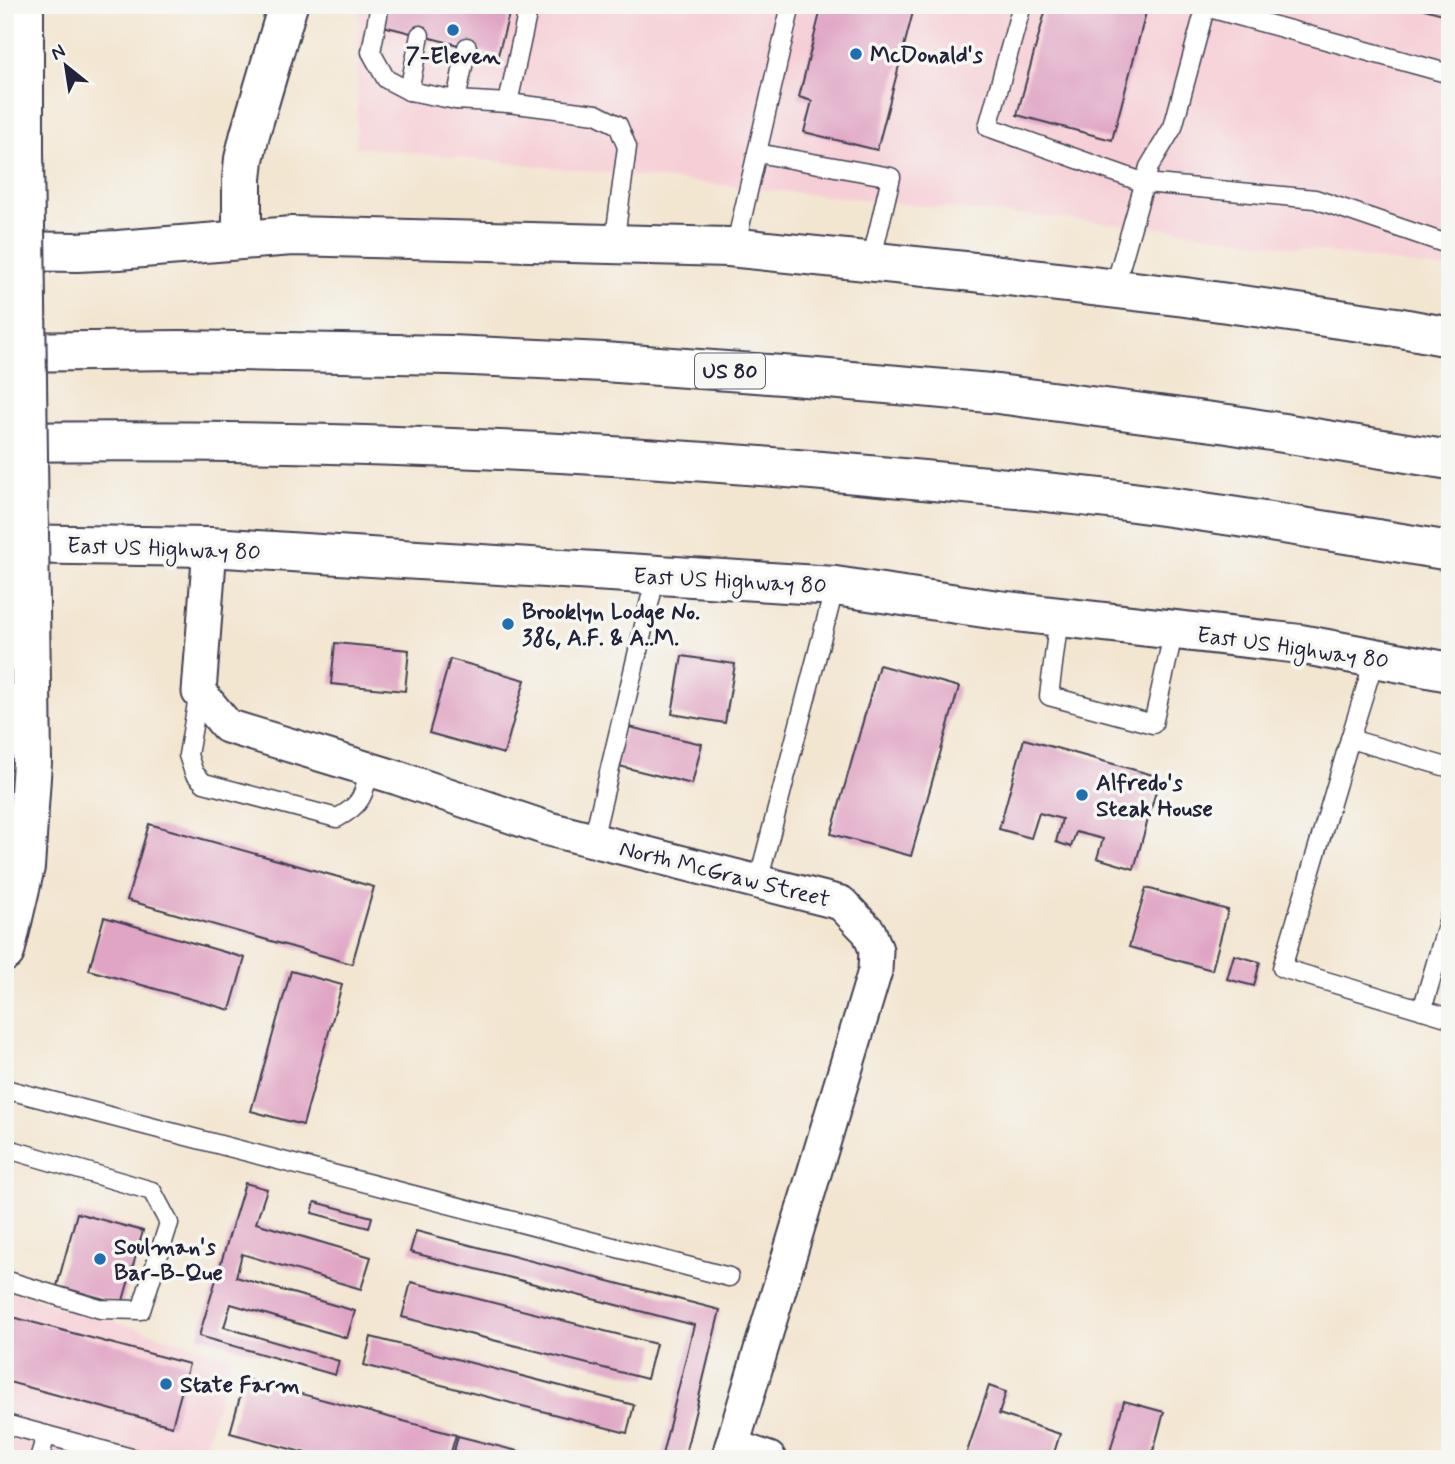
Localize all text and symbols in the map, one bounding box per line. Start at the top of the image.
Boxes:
marker: 7-Eleven [445,22,461,38]
north arrow [32,32,102,102]
text: N [47,39,70,67]
place label: McDonald's [870,41,984,71]
place label: 7-Eleven [406,42,501,72]
marker: McDonald's [848,46,864,62]
road number: US 80 [695,354,765,388]
street label: East US Highway 80 [66,532,261,570]
street label: East US Highway 80 [632,562,827,604]
place label: Brooklyn Lodge No. 386, A.F. & A..M. [522,598,700,654]
marker: Brooklyn Lodge No. 386, A.F. & A..M. [500,616,516,632]
street label: East US Highway 80 [1194,621,1391,679]
place label: Alfredo's Steak House [1096,769,1213,825]
marker: Alfredo's Steak House [1074,787,1090,803]
street label: North McGraw Street [616,834,833,916]
place label: Soulman's Bar-B-Que [114,1233,223,1289]
marker: Soulman's Bar-B-Que [92,1251,108,1267]
place label: State Farm [180,1371,300,1401]
marker: State Farm [158,1376,174,1392]

